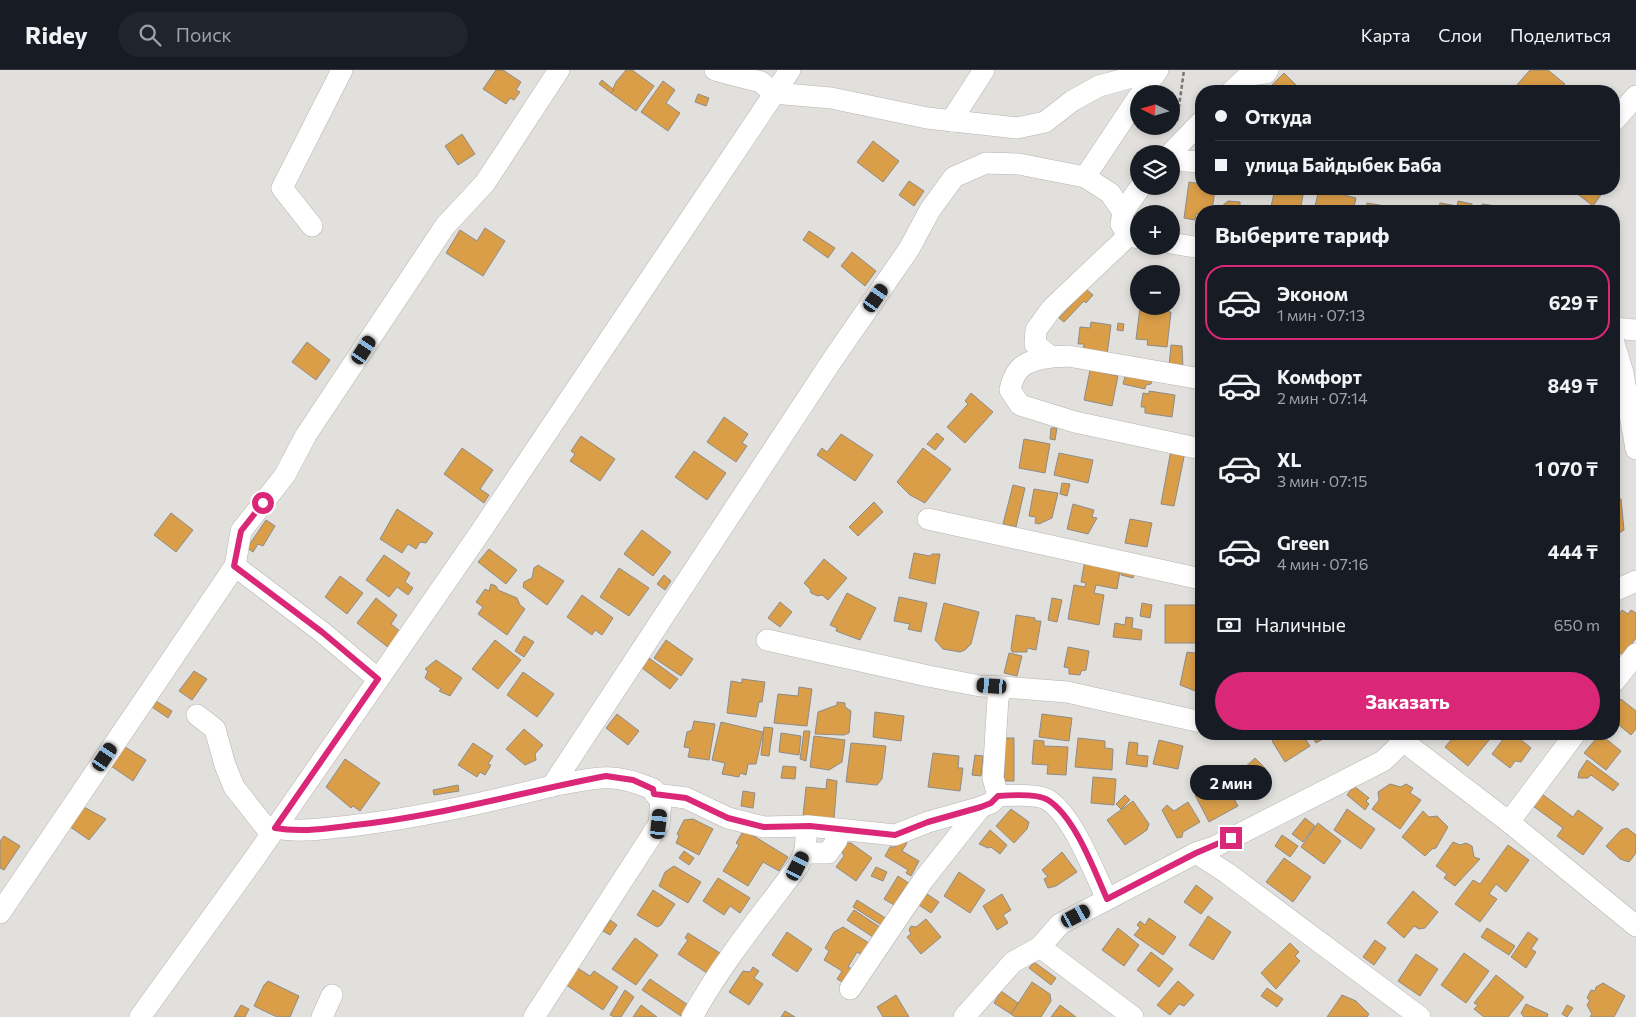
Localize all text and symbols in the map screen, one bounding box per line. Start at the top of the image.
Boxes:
search box [118,12,468,57]
text: Ridey [25,20,88,49]
icon: search [136,21,164,49]
text: Поиск [176,23,232,46]
text: Карта [1361,24,1410,46]
text: Слои [1438,24,1482,46]
text: Поделиться [1510,24,1611,46]
north arrow [1130,85,1180,135]
map controls [1130,85,1180,315]
text: Откуда [1245,105,1312,128]
button: layers [1130,145,1180,195]
text: улица Байдыбек Баба [1245,153,1442,176]
button: + [1130,205,1180,255]
text: Выберите тариф [1215,221,1389,248]
button: − [1130,265,1180,315]
icon: car [1217,280,1262,325]
car [861,281,890,315]
text: Эконом [1277,282,1348,305]
text: 629 ₸ [1549,291,1598,314]
text: 1 мин · 07:13 [1277,305,1365,324]
car [349,333,378,367]
icon: car [1217,363,1262,408]
text: Комфорт [1277,365,1362,388]
text: 849 ₸ [1548,374,1598,397]
text: 2 мин · 07:14 [1277,388,1368,407]
icon: car [1217,446,1262,491]
text: XL [1277,448,1302,471]
text: 1 070 ₸ [1535,457,1598,480]
text: 3 мин · 07:15 [1277,471,1367,490]
route start [252,492,274,514]
icon: car [1217,529,1262,574]
text: Green [1277,531,1329,554]
text: 444 ₸ [1548,540,1598,563]
text: 4 мин · 07:16 [1277,554,1368,573]
icon: cash [1215,611,1243,639]
text: Наличные [1255,613,1346,636]
text: 650 m [1554,615,1600,634]
button: Заказать [1215,672,1600,730]
car [976,677,1007,695]
car [90,740,119,774]
callout: 2 мин [1190,766,1272,800]
text: 2 мин [1210,773,1252,792]
car [649,808,668,840]
route end [1220,827,1242,849]
car [784,849,811,883]
car [1059,902,1092,930]

